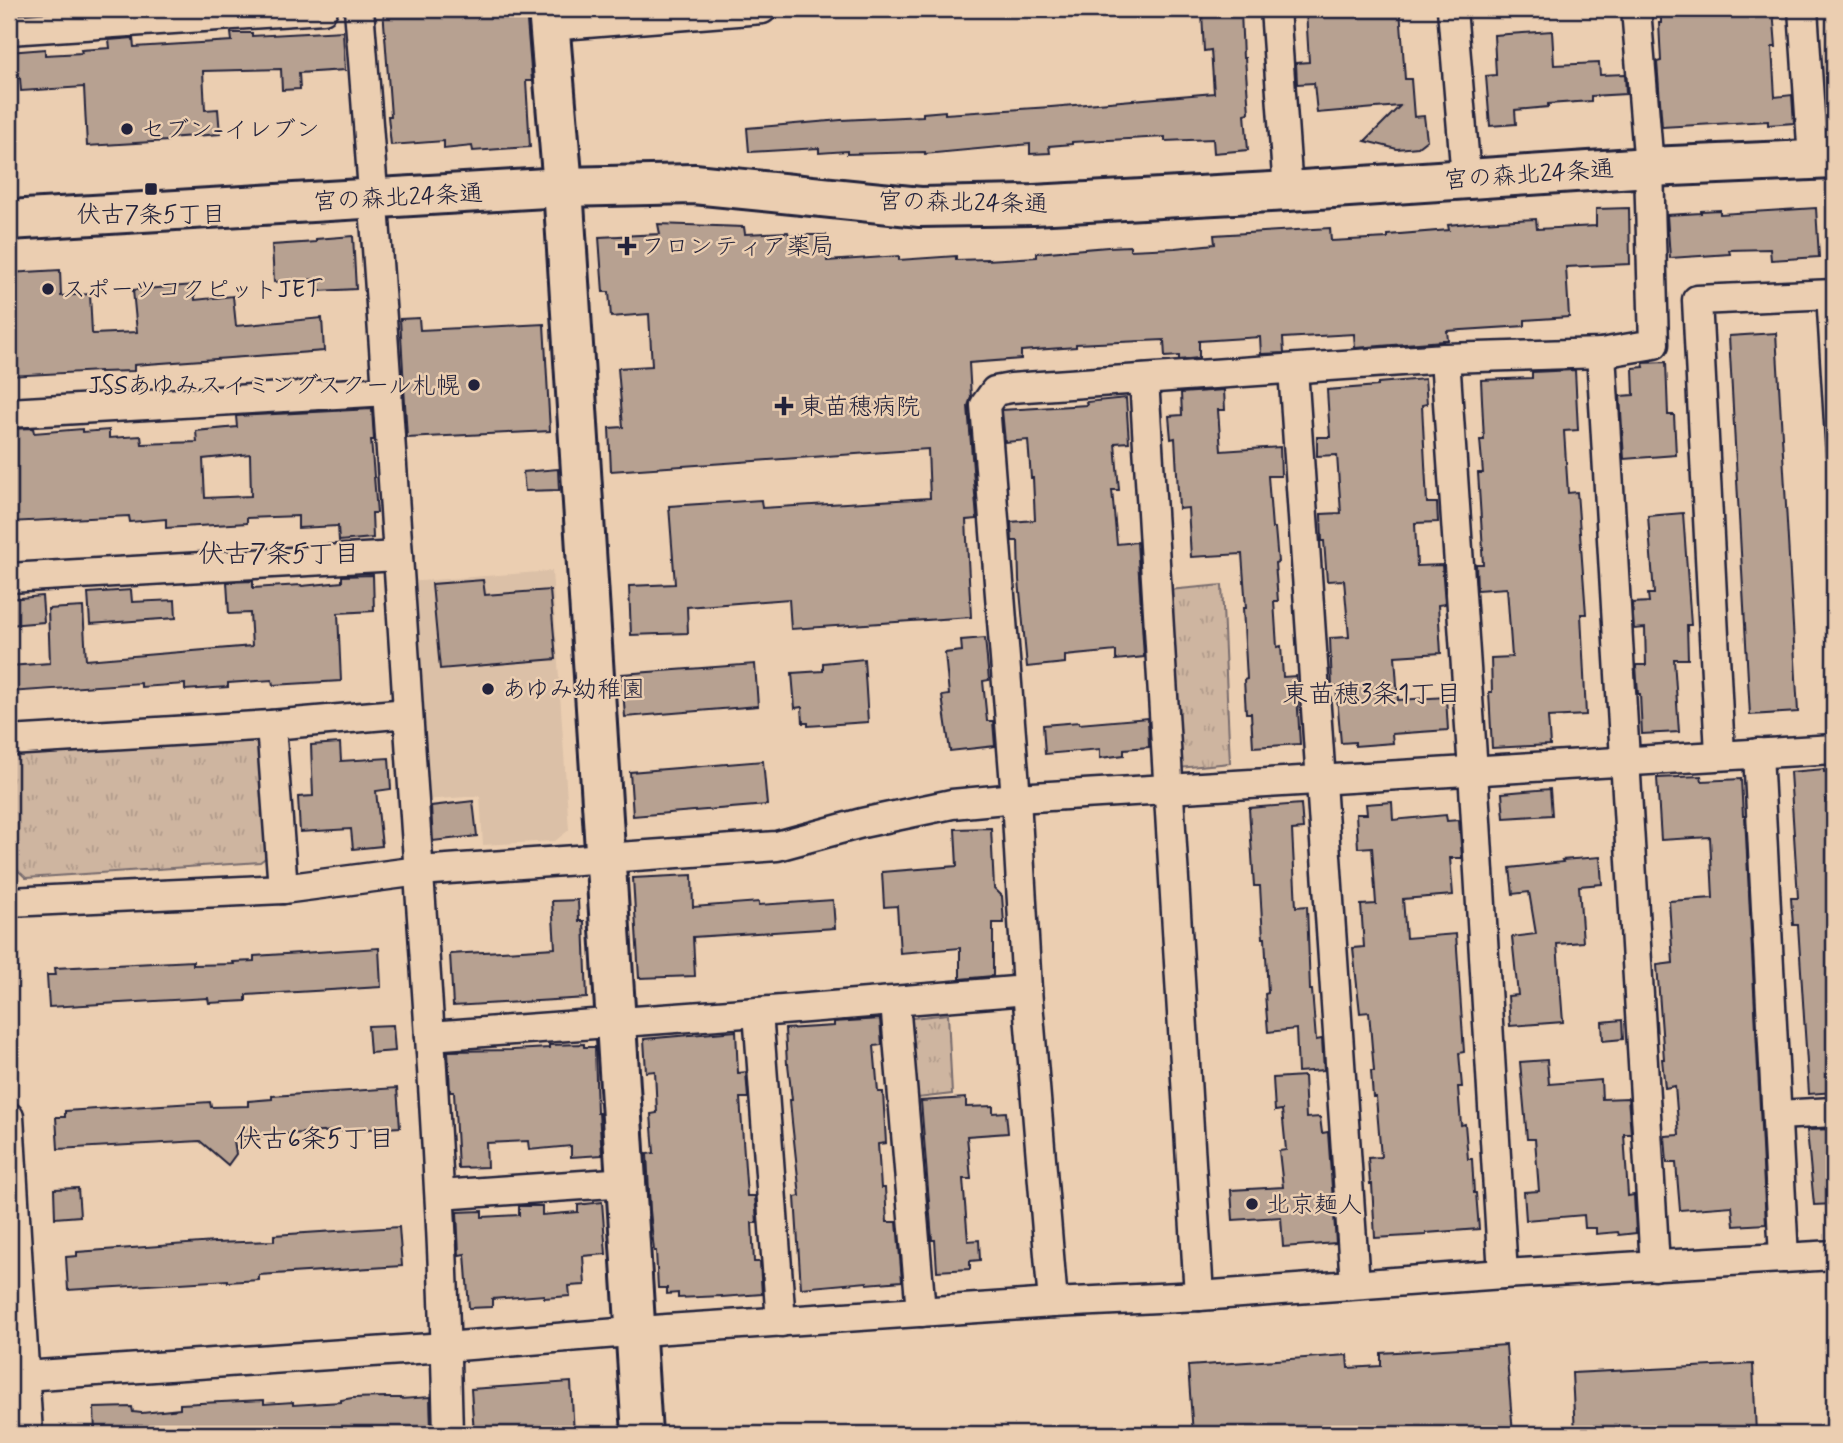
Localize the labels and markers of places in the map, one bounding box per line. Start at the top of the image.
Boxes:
place label: セブン-イレブン [141,115,320,146]
marker: セブン-イレブン [119,121,135,137]
marker: 伏古7条5丁目 [143,181,159,197]
place label: 伏古7条5丁目 [77,200,225,231]
place label: フロンティア薬局 [641,232,834,263]
marker: フロンティア薬局 [619,238,635,254]
place label: スポーツコクピットJET [62,275,322,306]
marker: スポーツコクピットJET [40,281,56,297]
place label: JSSあゆみスイミングスクール札幌 [88,371,460,402]
marker: JSSあゆみスイミングスクール札幌 [466,377,482,393]
place label: 東苗穂病院 [800,392,920,423]
marker: 東苗穂病院 [774,396,794,416]
place label: あゆみ幼稚園 [502,675,645,706]
marker: あゆみ幼稚園 [480,681,496,697]
place label: 北京麺人 [1266,1190,1362,1221]
marker: 北京麺人 [1244,1196,1260,1212]

